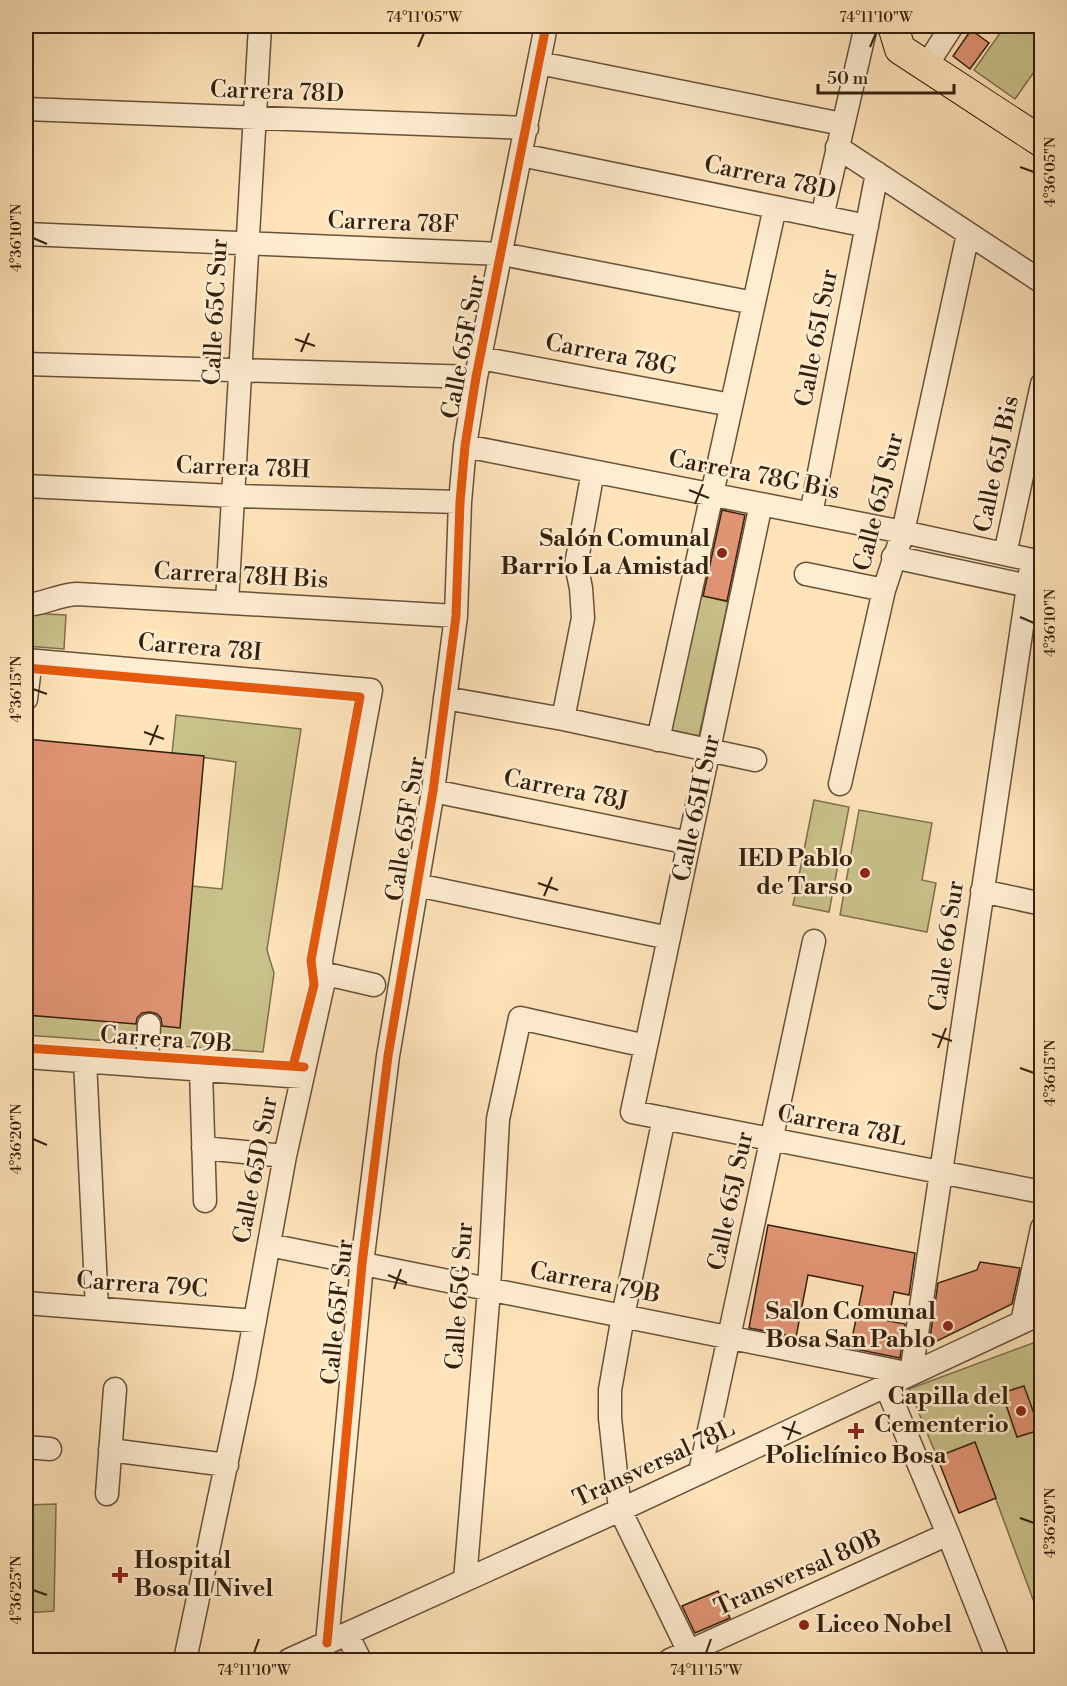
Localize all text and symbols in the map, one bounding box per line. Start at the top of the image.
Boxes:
text: 74°11'05"W [386,8,462,27]
text: 74°11'10"W [839,8,913,27]
scale bar [818,57,954,95]
text: 50 m [827,67,869,90]
street label: Carrera 78D [209,75,345,109]
text: 4°36'05"N [1041,137,1060,207]
street label: Carrera 78D [701,149,839,207]
text: 4°36'10"N [7,204,26,272]
street label: Carrera 78F [327,206,459,240]
street label: Calle 65C Sur [197,238,235,386]
street label: Calle 65I Sur [789,267,845,409]
street label: Calle 65F Sur [435,272,493,422]
street label: Carrera 78G [543,328,680,382]
street label: Calle 65J Bis [968,393,1026,535]
street label: Calle 65J Sur [847,430,911,574]
street label: Carrera 78G Bis [666,444,842,506]
street label: Carrera 78H [175,451,311,485]
place label: Salón Comunal Barrio La Amistad [501,524,710,582]
marker: Salón Comunal Barrio La Amistad [715,546,729,560]
street label: Carrera 78H Bis [153,556,329,596]
text: 4°36'10"N [1041,589,1060,657]
street label: Carrera 78I [137,628,263,668]
text: 4°36'15"N [7,656,26,722]
street label: Calle 65H Sur [667,732,727,884]
street label: Calle 65F Sur [380,754,432,904]
street label: Carrera 78J [501,763,631,817]
place label: IED Pablo de Tarso [738,844,853,902]
marker: IED Pablo de Tarso [858,866,872,880]
street label: Calle 66 Sur [923,879,971,1013]
street label: Carrera 79B [99,1020,233,1060]
text: 4°36'15"N [1041,1040,1060,1106]
street label: Calle 65D Sur [227,1094,285,1246]
street label: Carrera 78L [775,1099,909,1153]
text: 4°36'20"N [7,1104,26,1174]
street label: Calle 65J Sur [702,1129,760,1273]
street label: Calle 65G Sur [440,1221,480,1371]
street label: Calle 65F Sur [315,1238,361,1386]
street label: Carrera 79B [527,1256,663,1310]
street label: Carrera 79C [75,1265,209,1305]
place label: Salon Comunal Bosa San Pablo [765,1297,936,1355]
marker: Salon Comunal Bosa San Pablo [941,1319,955,1333]
place label: Capilla del Cementerio [874,1382,1009,1440]
marker: Capilla del Cementerio [1014,1404,1028,1418]
street label: Transversal 78L [569,1413,740,1514]
marker: Policlínico Bosa [847,1422,865,1440]
place label: Policlínico Bosa [765,1441,948,1471]
text: 4°36'20"N [1041,1488,1060,1558]
street label: Transversal 80B [710,1523,886,1623]
place label: Hospital Bosa Il Nivel [134,1546,273,1604]
text: 4°36'25"N [7,1555,26,1625]
marker: Hospital Bosa Il Nivel [111,1566,129,1584]
place label: Liceo Nobel [816,1610,952,1640]
marker: Liceo Nobel [797,1618,811,1632]
text: 74°11'10"W [217,1661,291,1680]
text: 74°11'15"W [670,1661,742,1680]

